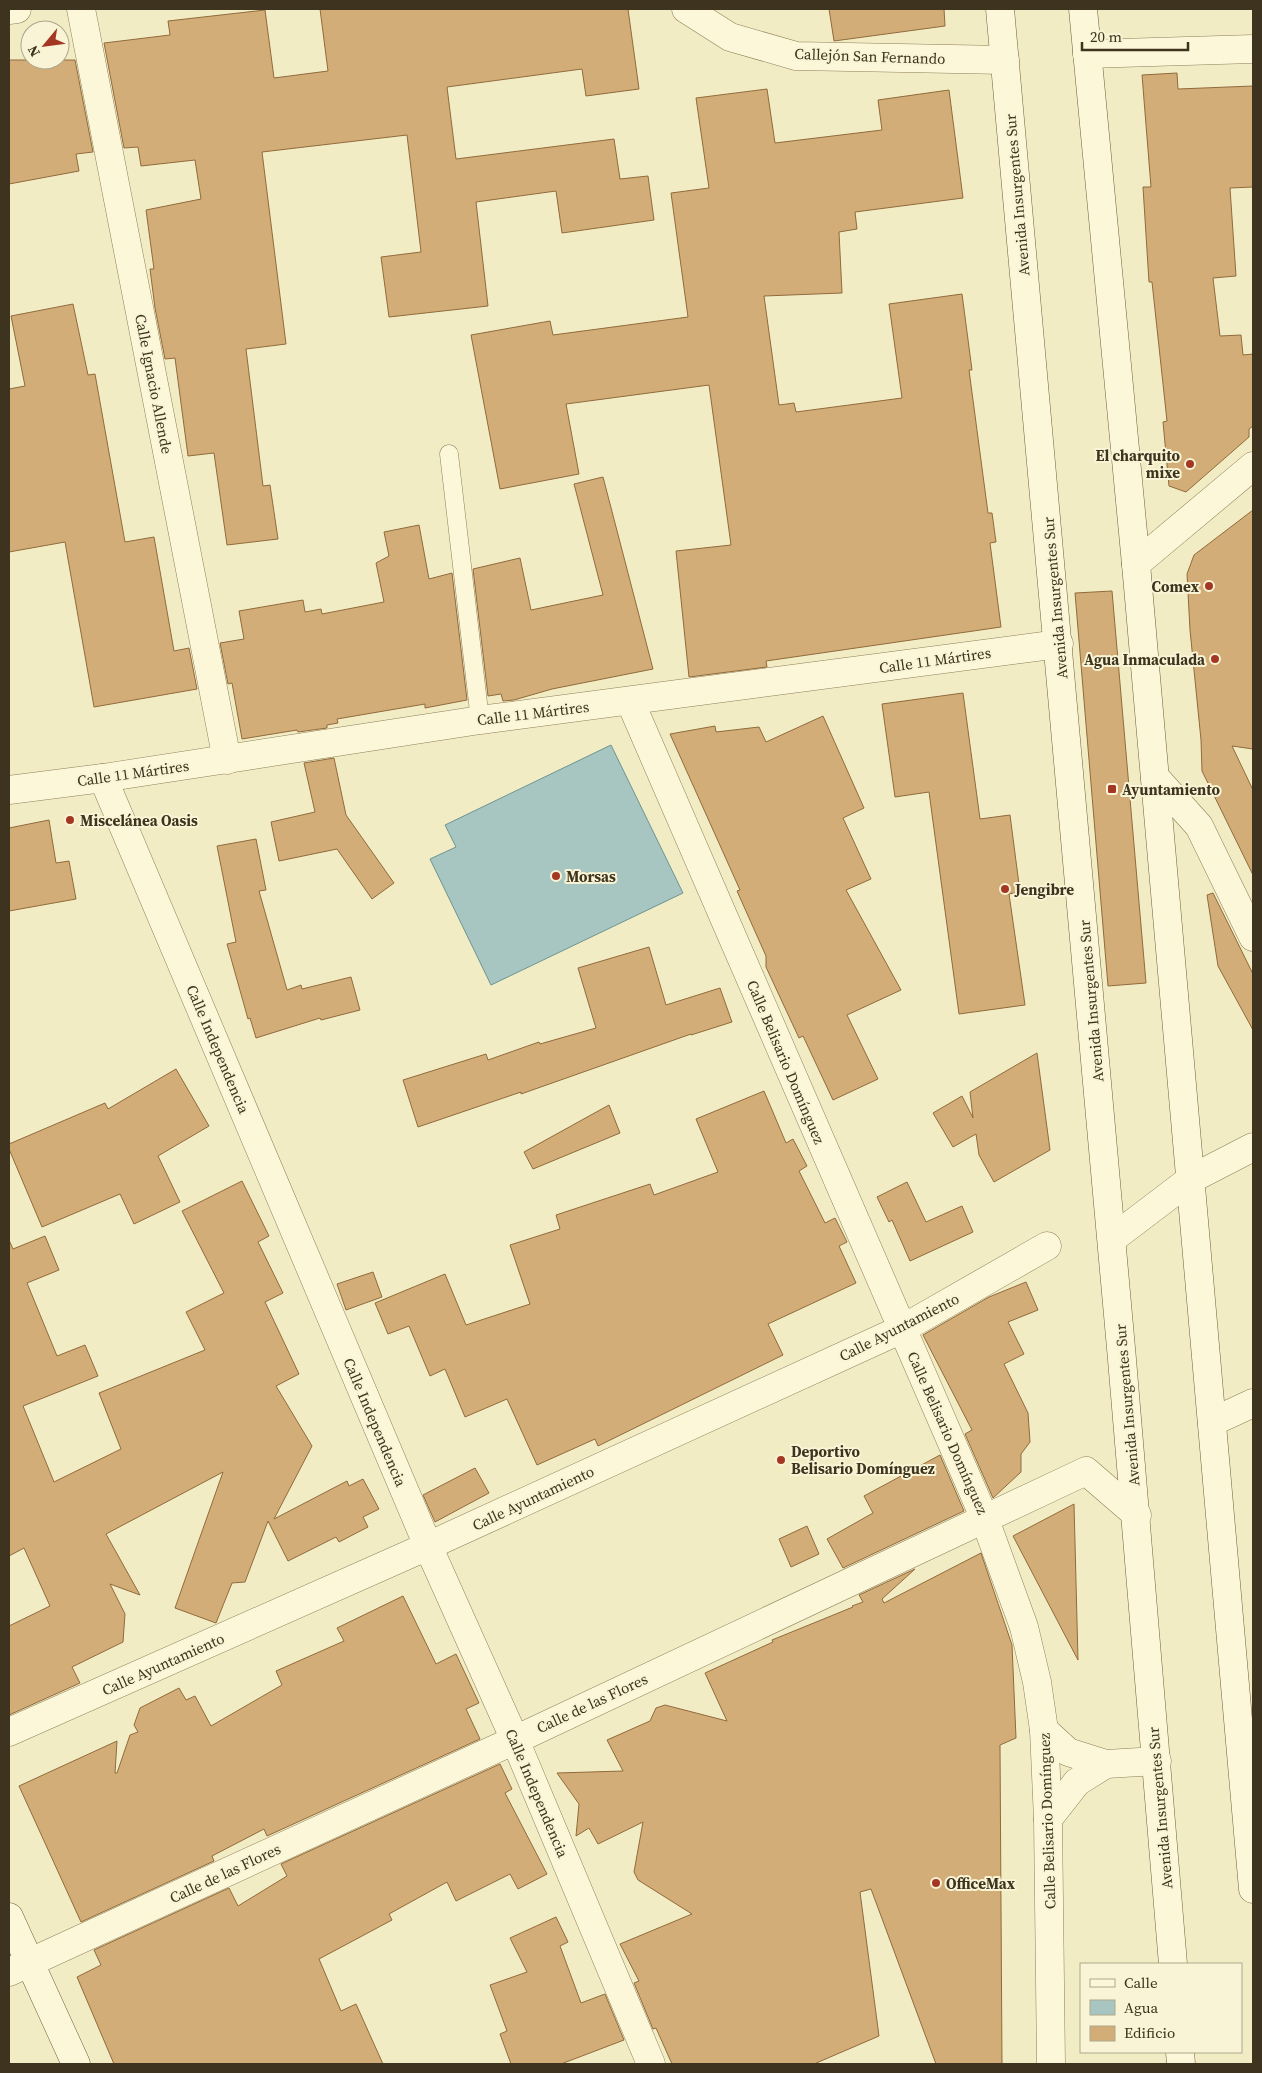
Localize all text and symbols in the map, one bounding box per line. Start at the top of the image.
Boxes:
north arrow [20,20,70,70]
scale bar [1082,20,1188,52]
text: 20 m [1090,26,1122,47]
text: N [22,42,45,61]
street label: Callejón San Fernando [794,43,946,69]
street label: Avenida Insurgentes Sur [999,112,1035,277]
street label: Calle Ignacio Allende [130,312,178,456]
place label: El charquito mixe [1096,445,1181,483]
marker: El charquito mixe [1184,458,1196,470]
street label: Avenida Insurgentes Sur [1037,515,1073,680]
place label: Comex [1152,576,1200,597]
marker: Comex [1203,580,1215,592]
street label: Calle 11 Mártires [878,642,992,678]
place label: Agua Inmaculada [1084,649,1206,670]
marker: Agua Inmaculada [1209,653,1221,665]
street label: Calle 11 Mártires [476,696,590,730]
street label: Calle 11 Mártires [76,755,190,791]
place label: Ayuntamiento [1122,779,1221,800]
marker: Ayuntamiento [1106,783,1118,795]
place label: Miscelánea Oasis [80,810,198,831]
marker: Miscelánea Oasis [64,814,76,826]
place label: Morsas [566,866,616,887]
marker: Morsas [550,870,562,882]
place label: Jengibre [1014,879,1074,900]
marker: Jengibre [999,883,1011,895]
street label: Avenida Insurgentes Sur [1073,918,1109,1083]
street label: Calle Belisario Domínguez [742,977,830,1147]
street label: Calle Independencia [181,981,255,1117]
street label: Calle Ayuntamiento [835,1288,963,1366]
street label: Avenida Insurgentes Sur [1109,1322,1145,1487]
street label: Calle Belisario Domínguez [903,1348,994,1518]
street label: Calle Independencia [338,1354,412,1490]
place label: Deportivo Belisario Domínguez [791,1441,935,1479]
marker: Deportivo Belisario Domínguez [775,1454,787,1466]
street label: Calle Ayuntamiento [469,1461,597,1535]
street label: Calle Ayuntamiento [98,1628,228,1700]
street label: Calle de las Flores [533,1668,651,1738]
street label: Calle Independencia [500,1725,574,1861]
street label: Avenida Insurgentes Sur [1142,1725,1178,1890]
street label: Calle Belisario Domínguez [1033,1732,1061,1910]
street label: Calle de las Flores [166,1838,284,1908]
place label: OfficeMax [946,1873,1016,1894]
marker: OfficeMax [930,1877,942,1889]
legend [1080,1963,1242,2053]
text: Calle [1124,1972,1158,1993]
text: Agua [1124,1997,1158,2018]
text: Edificio [1124,2022,1175,2043]

